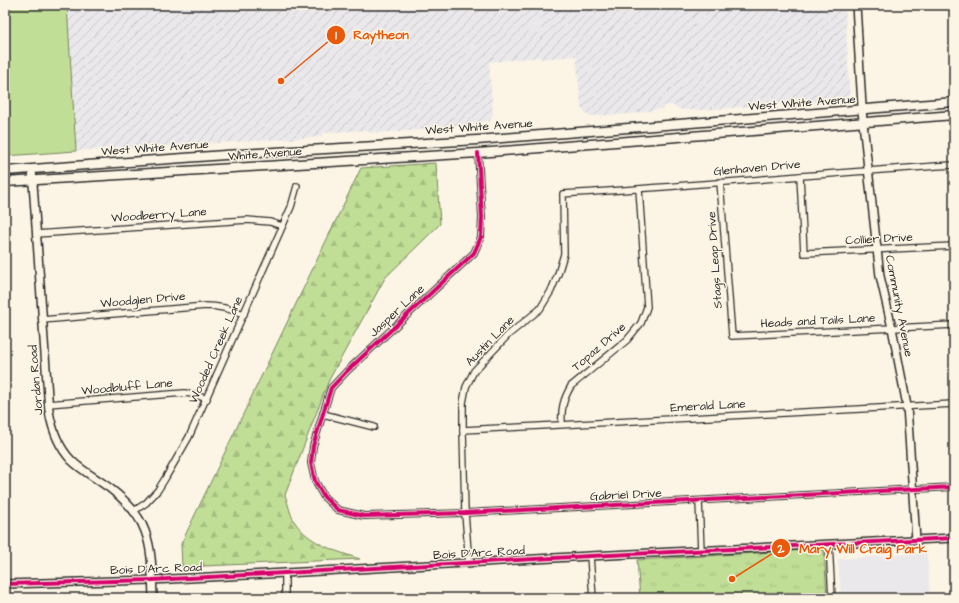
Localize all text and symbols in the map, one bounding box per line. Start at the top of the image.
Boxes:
callout: Raytheon [326,22,417,47]
text: Raytheon [353,26,409,45]
text: 1 [335,27,337,44]
street label: West White Avenue [748,91,857,115]
street label: West White Avenue [425,115,534,139]
street label: West White Avenue [101,136,210,160]
street label: White Avenue [227,143,303,165]
street label: Glenhaven Drive [713,156,802,180]
street label: Woodberry Lane [111,203,208,228]
street label: Stags Leap Drive [703,210,728,309]
street label: Collier Drive [845,229,914,249]
street label: Community Avenue [880,254,917,359]
street label: Jasper Lane [366,281,429,341]
street label: Woodglen Drive [100,288,187,313]
street label: Wooded Creek Lane [185,293,247,406]
street label: Heads and Tails Lane [760,309,876,332]
street label: Austin Lane [462,312,519,370]
street label: Topaz Drive [568,318,630,375]
street label: Jordan Road [24,344,48,416]
street label: Woodbluff Lane [81,374,174,399]
street label: Emerald Lane [670,396,747,416]
street label: Gabriel Drive [590,485,663,505]
callout: Mary Will Craig Park [771,536,934,561]
text: Mary Will Craig Park [799,540,928,560]
text: 2 [777,541,785,558]
street label: Bois D'Arc Road [433,542,525,564]
street label: Bois D'Arc Road [110,559,202,579]

